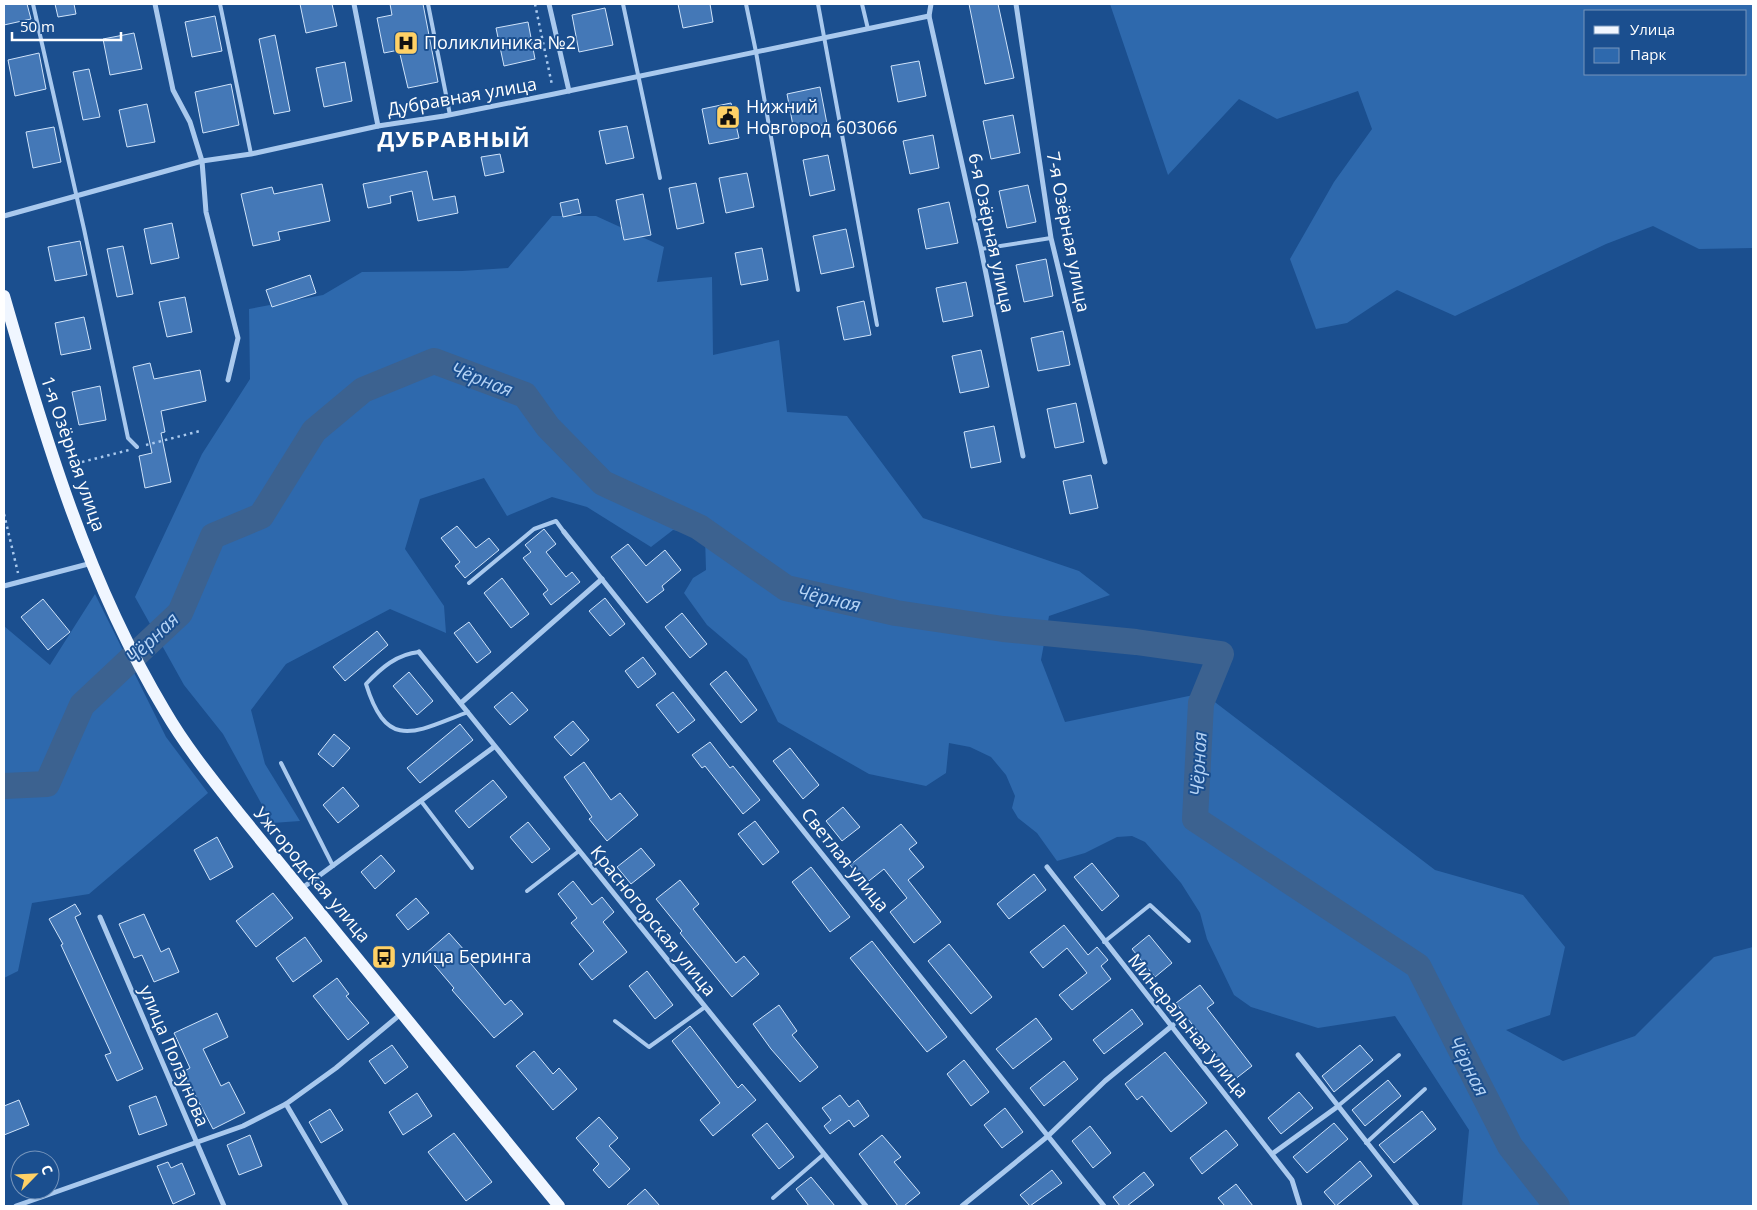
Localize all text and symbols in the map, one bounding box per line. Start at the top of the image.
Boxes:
scale bar [12,10,121,42]
legend [1584,10,1747,75]
text: 50 m [20,16,55,36]
text: Улица [1630,19,1675,39]
hospital icon: Поликлиника №2 [393,30,419,56]
place label: Поликлиника №2 [424,30,576,54]
text: Парк [1630,44,1666,64]
street label: Дубравная улица [385,71,538,121]
place label: Нижний Новгород 603066 [746,94,898,139]
public building icon: Нижний Новгород 603066 [715,104,741,130]
district label: ДУБРАВНЫЙ [377,123,531,153]
street label: 7-я Озёрная улица [1042,150,1096,314]
street label: 6-я Озёрная улица [963,151,1021,315]
water label: Чёрная [447,355,517,403]
street label: 1-я Озёрная улица [36,373,112,534]
water label: Чёрная [795,578,863,618]
water label: Чёрная [120,606,184,670]
water label: Чёрная [1183,731,1213,797]
street label: Ужгородская улица [249,802,377,947]
street label: Светлая улица [796,802,895,916]
street label: Красногорская улица [586,840,722,1001]
bus stop icon: улица Беринга [371,944,397,970]
place label: улица Беринга [402,944,531,968]
street label: Минеральная улица [1123,948,1254,1103]
street label: улица Ползунова [134,981,216,1130]
water label: Чёрная [1443,1031,1495,1101]
north arrow [10,1150,60,1200]
text: С [37,1162,58,1178]

